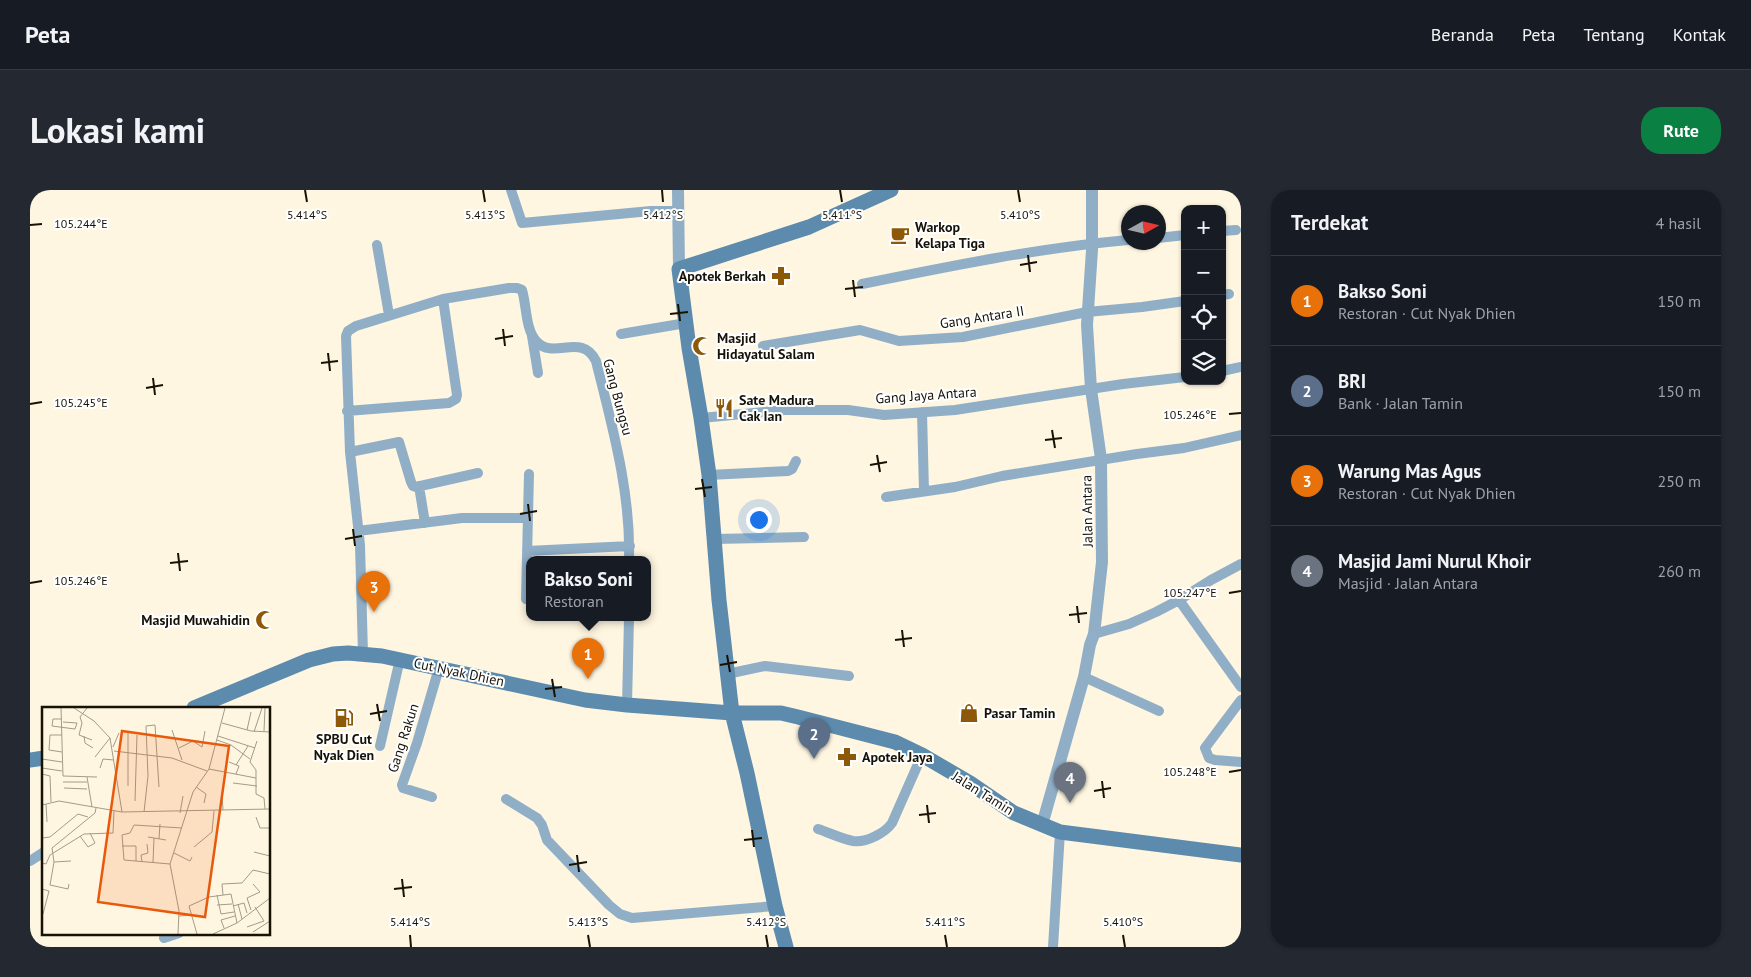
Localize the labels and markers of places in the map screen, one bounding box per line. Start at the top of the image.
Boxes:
place label: Warkop Kelapa Tiga [915,218,985,252]
cafe icon: Warkop Kelapa Tiga [889,224,911,246]
pharmacy icon: Apotek Berkah [770,265,792,287]
place label: Apotek Berkah [679,267,766,285]
place label: Masjid Hidayatul Salam [717,329,815,363]
mosque icon: Masjid Hidayatul Salam [691,335,713,357]
place label: Sate Madura Cak Ian [739,391,814,425]
restaurant icon: Sate Madura Cak Ian [713,397,735,419]
pin: 3 [358,571,390,612]
mosque icon: Masjid Muwahidin [254,609,276,631]
place label: Masjid Muwahidin [141,611,250,629]
pin: 1 [572,638,604,679]
shop icon: Pasar Tamin [958,702,980,724]
place label: Pasar Tamin [984,704,1055,722]
fuel station icon: SPBU Cut Nyak Dien [333,707,355,729]
pin: 2 [798,718,830,759]
place label: SPBU Cut Nyak Dien [314,730,374,764]
pharmacy icon: Apotek Jaya [836,746,858,768]
place label: Apotek Jaya [862,748,933,766]
pin: 4 [1054,762,1086,803]

